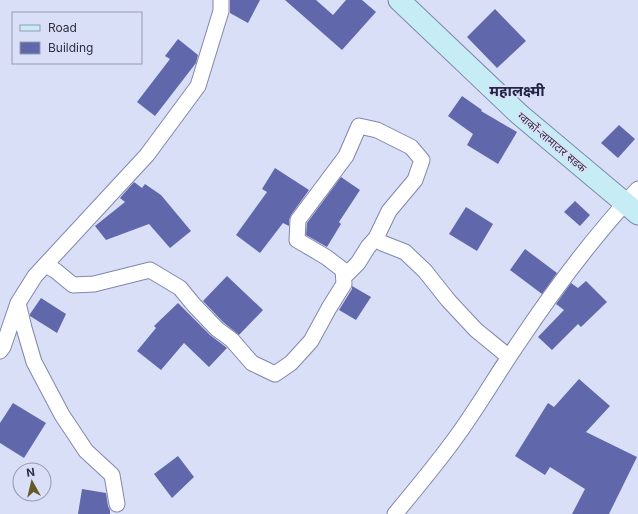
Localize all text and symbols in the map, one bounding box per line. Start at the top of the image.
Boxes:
legend [12,12,142,64]
text: Road [48,20,77,35]
text: Building [48,40,93,55]
district label: महालक्ष्मी [489,81,545,100]
street label: ग्वार्को-लामाटार सडक [515,109,590,175]
north arrow [12,462,52,502]
text: N [25,465,36,480]

